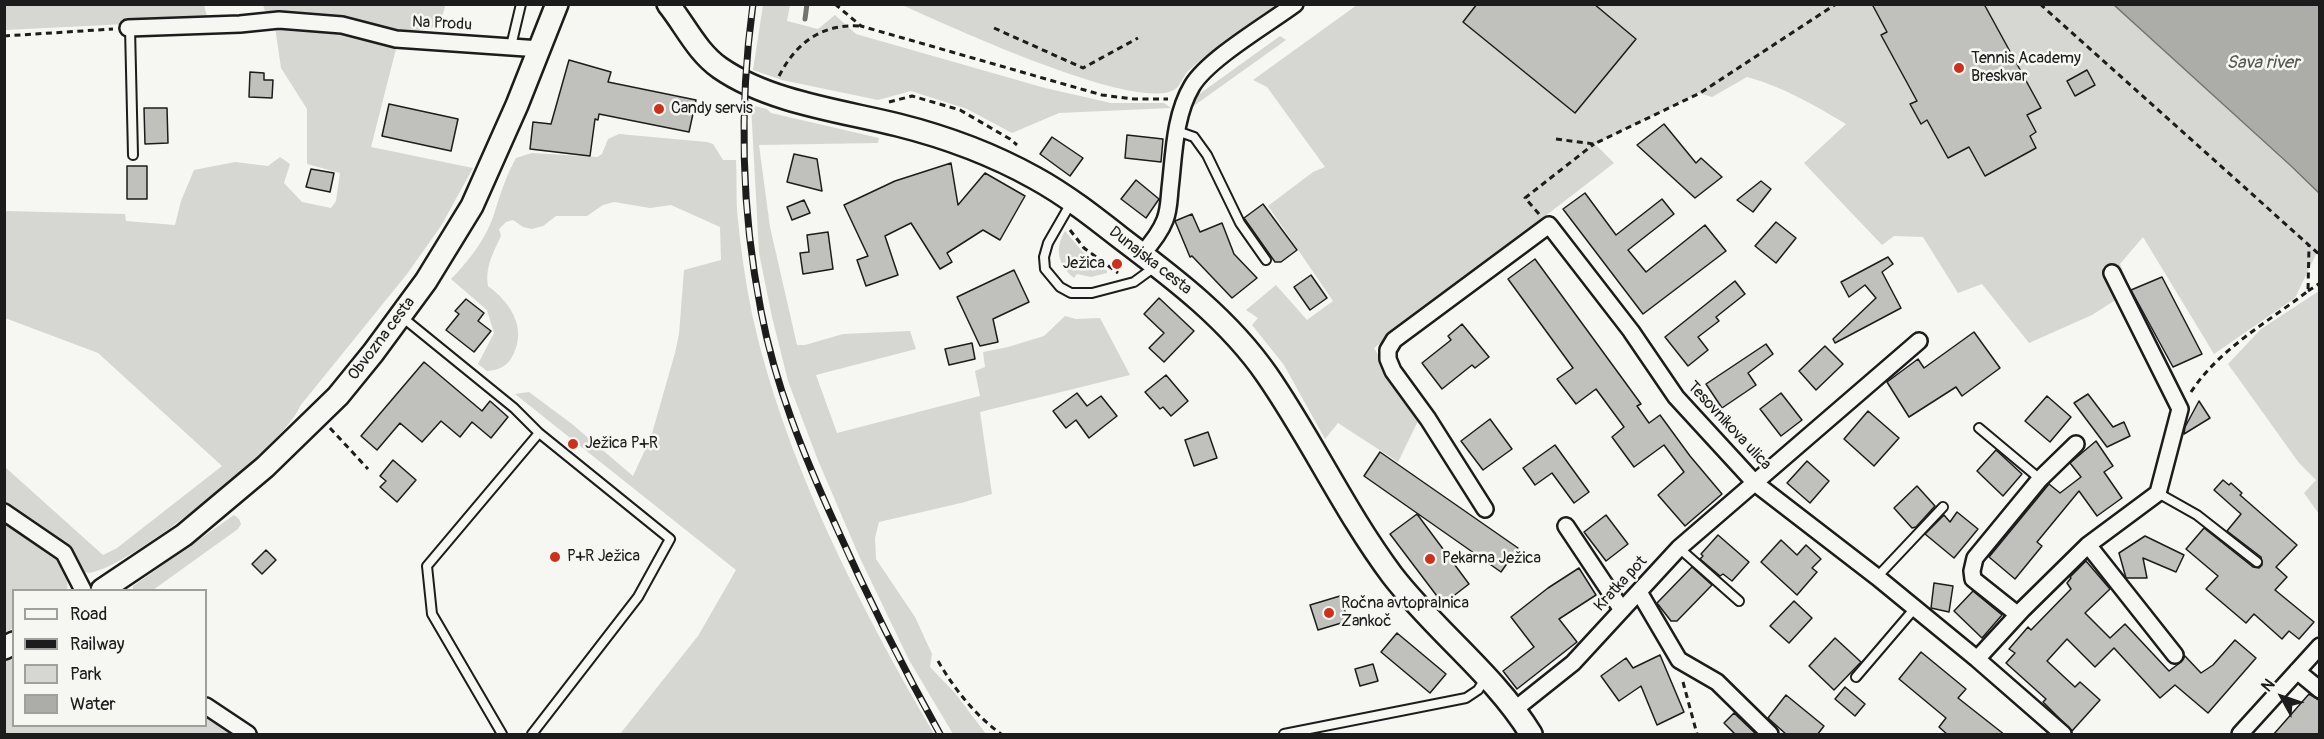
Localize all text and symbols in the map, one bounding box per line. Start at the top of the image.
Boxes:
street label: Na Produ [411,13,473,35]
place label: Tennis Academy Breskvar [1971,49,2081,87]
water label: Sava river [2227,52,2299,74]
marker: Tennis Academy Breskvar [1952,61,1966,75]
place label: Candy servis [671,99,753,119]
marker: Candy servis [652,102,666,116]
street label: Dunajska cesta [1105,223,1195,299]
place label: Ježica [1063,254,1105,274]
marker: Ježica [1110,257,1124,271]
street label: Obvozna cesta [344,294,420,384]
street label: Tesovnikova ulica [1683,378,1775,474]
place label: Ježica P+R [585,434,658,454]
marker: Ježica P+R [566,437,580,451]
place label: P+R Ježica [567,547,640,567]
place label: Pekarna Ježica [1442,549,1541,569]
marker: P+R Ježica [548,550,562,564]
marker: Pekarna Ježica [1423,552,1437,566]
street label: Kratka pot [1590,552,1652,616]
legend [12,589,207,727]
place label: Ročna avtopralnica Zankoč [1341,594,1469,632]
text: Road [70,603,107,626]
marker: Ročna avtopralnica Zankoč [1322,606,1336,620]
text: Railway [70,633,125,656]
text: Park [70,663,102,686]
north arrow [2252,667,2312,727]
text: N [2257,675,2279,696]
text: Water [70,693,116,716]

